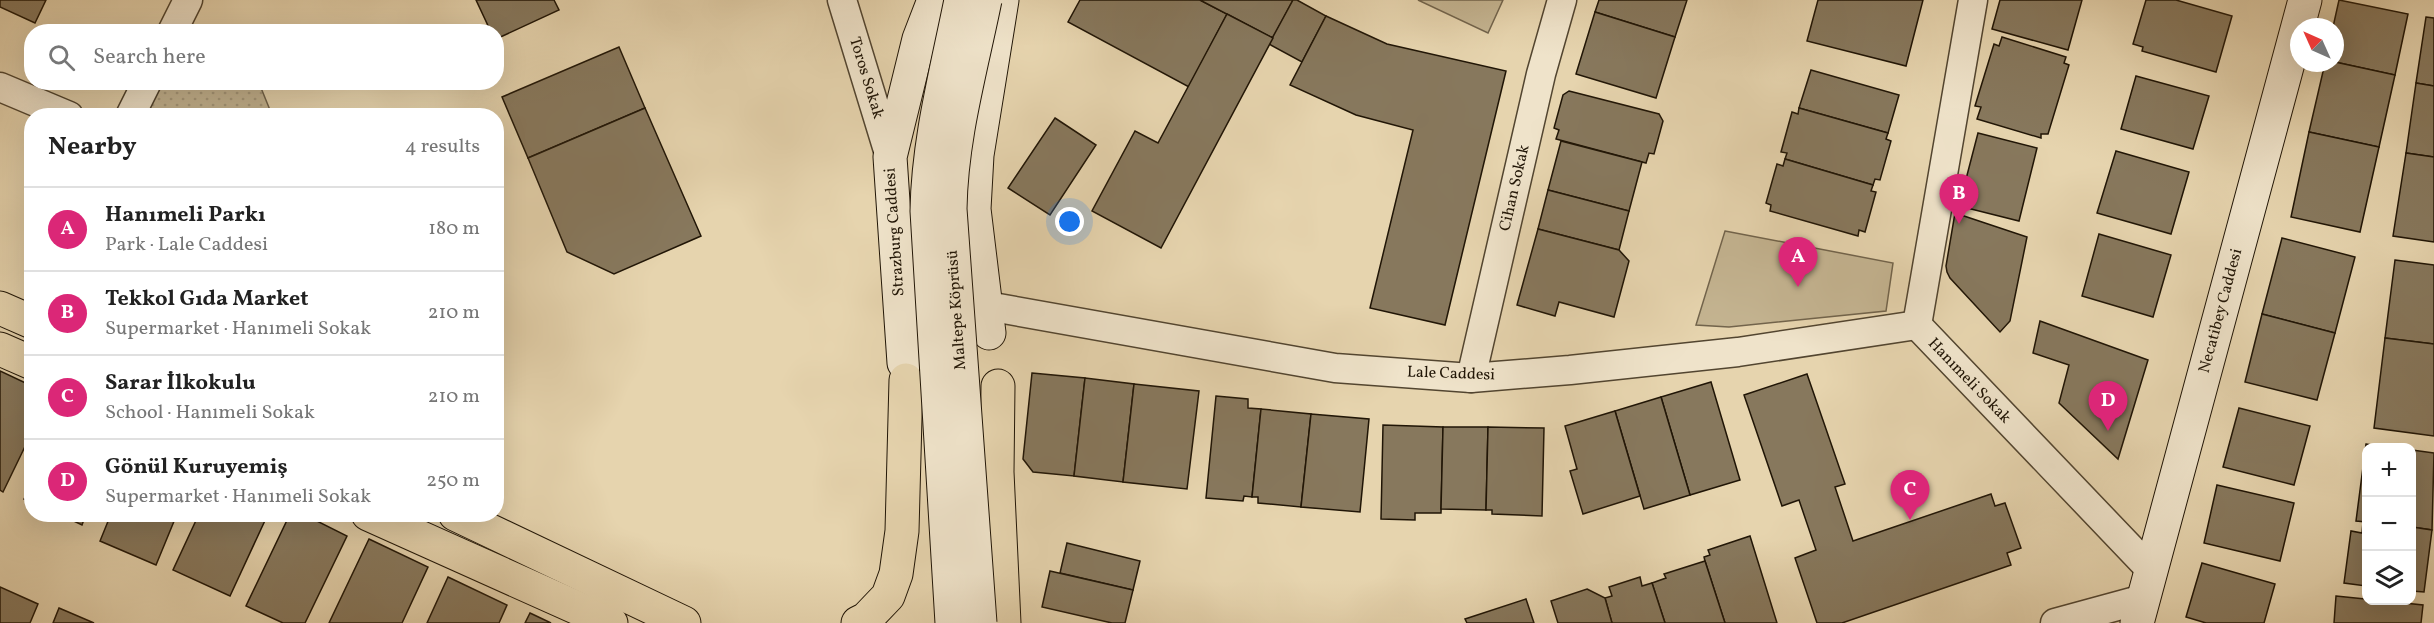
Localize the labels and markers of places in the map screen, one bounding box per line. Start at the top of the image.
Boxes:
pin: B [1940,174,1978,224]
pin: A [1778,238,1818,287]
pin: D [2088,382,2128,431]
pin: C [1890,470,1930,520]

